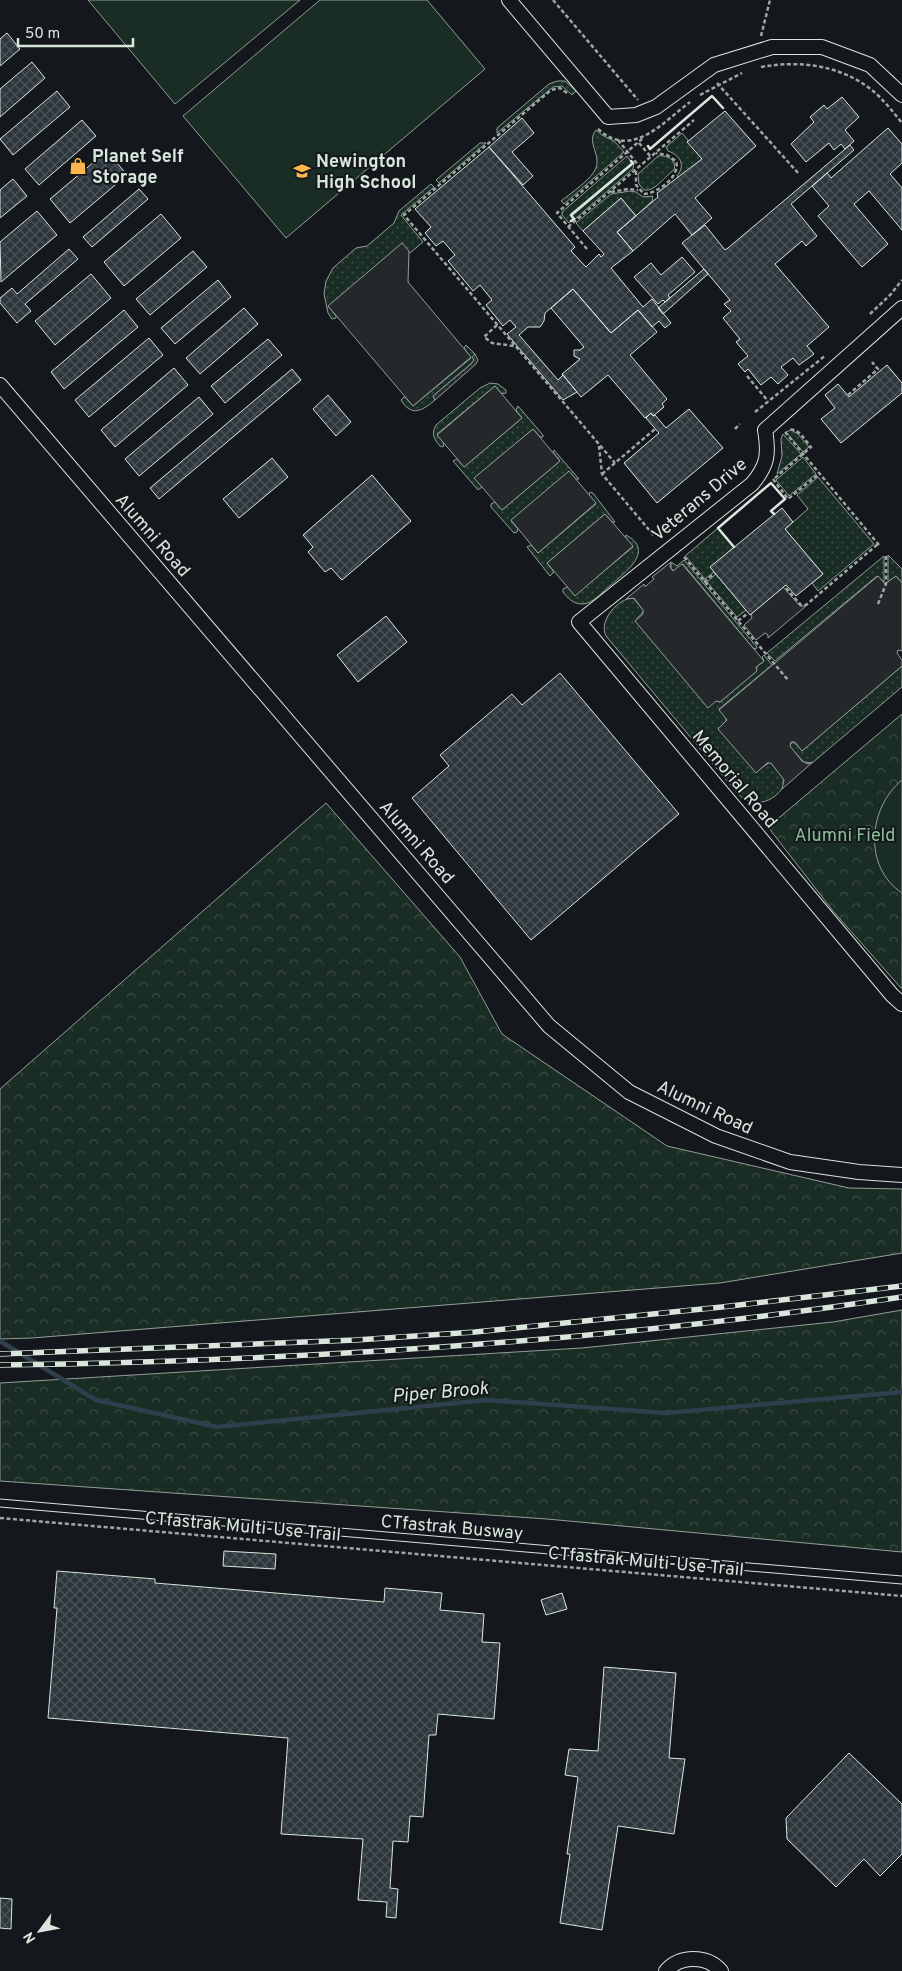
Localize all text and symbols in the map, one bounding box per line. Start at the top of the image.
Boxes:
scale bar [18,15,132,47]
text: 50 m [25,25,60,44]
place label: Planet Self Storage [92,146,184,190]
place label: Newington High School [316,151,417,195]
shop icon: Planet Self Storage [68,156,88,176]
school or university icon: Newington High School [292,161,312,181]
street label: Veterans Drive [647,453,752,547]
street label: Alumni Road [109,489,194,583]
street label: Memorial Road [686,726,782,834]
street label: Alumni Road [373,796,458,890]
park label: Alumni Field [795,825,895,848]
street label: Alumni Road [653,1076,756,1141]
water label: Piper Brook [391,1377,490,1409]
street label: CTfastrak Multi-Use Trail [144,1507,342,1548]
street label: CTfastrak Busway [380,1511,524,1546]
street label: CTfastrak Multi-Use Trail [547,1542,745,1583]
north arrow [15,1906,65,1956]
text: N [20,1928,40,1946]

